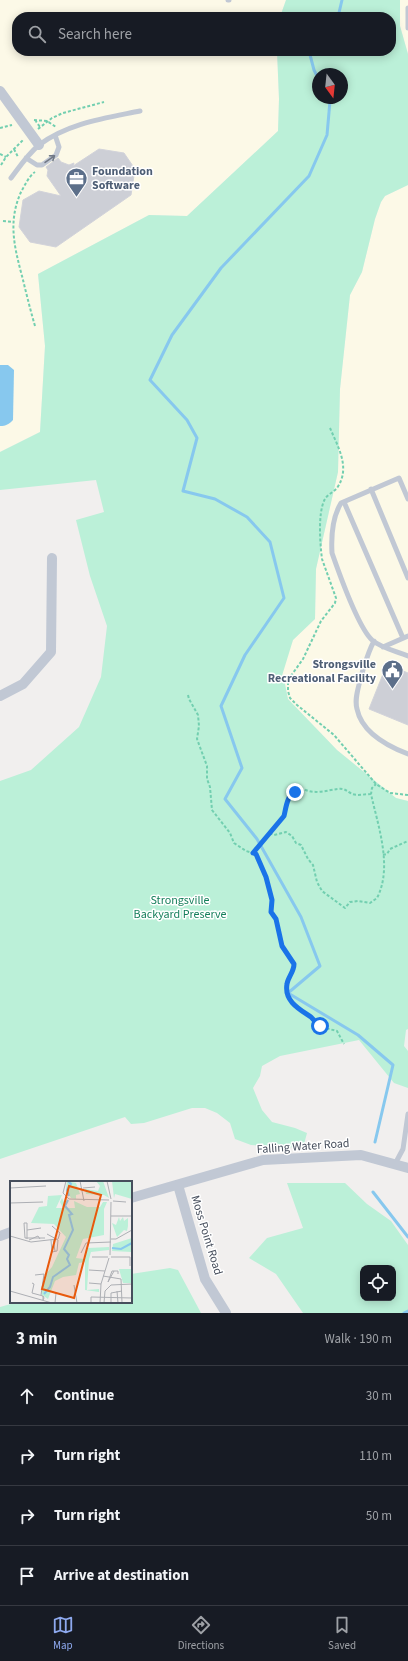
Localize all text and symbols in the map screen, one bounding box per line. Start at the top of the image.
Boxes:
search box [12,12,396,56]
icon: search [26,23,48,45]
text: Search here [58,24,132,45]
north arrow [312,68,348,104]
one-way arrow [45,155,56,163]
place label: Foundation Software [92,163,153,194]
office icon: Foundation Software [64,165,90,198]
place label: Strongsville Recreational Facility [268,656,377,687]
public building icon: Strongsville Recreational Facility [379,658,405,691]
route end [286,783,304,801]
park label: Strongsville Backyard Preserve [134,892,226,923]
route start [311,1017,329,1035]
street label: Falling Water Road [256,1135,350,1158]
inset map [10,1181,132,1303]
street label: Moss Point Road [186,1193,227,1277]
map controls [360,1265,396,1301]
button: locate [360,1265,396,1301]
text: 3 min [16,1327,57,1351]
text: Walk · 190 m [324,1330,392,1348]
icon: ahead [16,1385,38,1407]
text: Continue [54,1385,114,1406]
text: 30 m [366,1387,392,1405]
icon: right [16,1445,38,1467]
text: Turn right [54,1445,120,1466]
text: 110 m [359,1447,392,1465]
icon: right [16,1505,38,1527]
text: Turn right [54,1505,120,1526]
text: 50 m [366,1507,392,1525]
icon: arrive [16,1565,38,1587]
text: Arrive at destination [54,1565,189,1586]
tab: Map [52,1614,74,1653]
tab: Directions [178,1614,224,1653]
tab: Saved [328,1614,356,1653]

